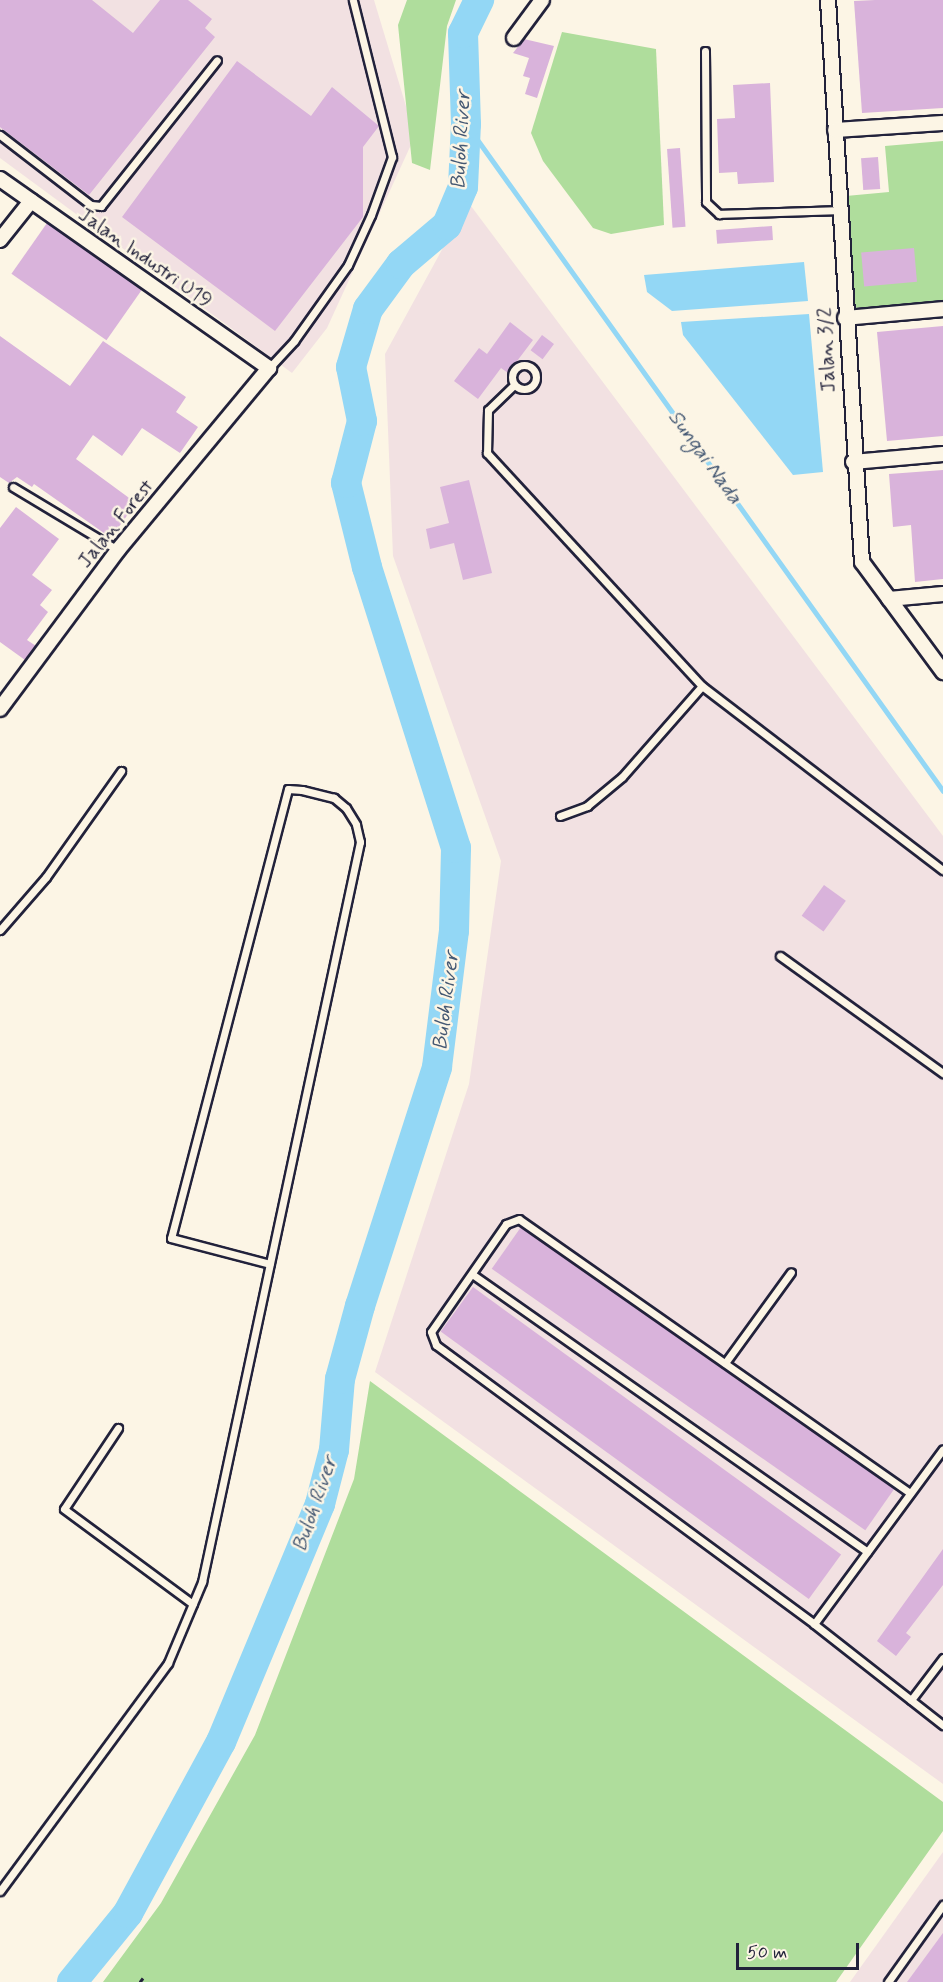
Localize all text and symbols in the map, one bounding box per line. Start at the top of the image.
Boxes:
water label: Buloh River [446,91,476,189]
street label: Jalan Industri U19 [72,202,218,314]
street label: Jalan 3/2 [813,307,841,393]
water label: Sungai Nada [662,405,748,509]
street label: Jalan Forest [73,475,159,573]
water label: Buloh River [428,951,464,1051]
water label: Buloh River [287,1454,343,1554]
scale bar [739,1931,862,1969]
text: 50 m [747,1941,787,1965]

